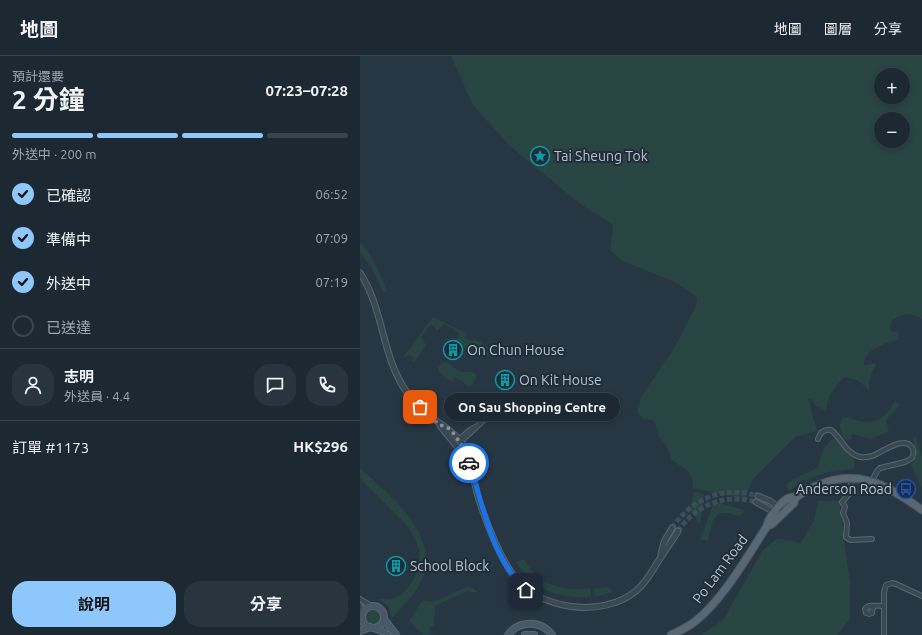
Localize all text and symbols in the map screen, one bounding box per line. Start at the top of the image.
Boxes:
text: 地圖 [20,18,58,40]
text: 地圖 [774,21,802,37]
text: 圖層 [824,21,852,37]
text: 分享 [874,21,902,37]
map controls [874,68,910,148]
button: + [874,68,910,104]
text: 預計還要 [12,69,64,83]
text: 07:23–07:28 [265,82,348,99]
text: 2 分鐘 [12,85,85,114]
button: − [874,112,910,148]
place icon: Tai Sheung Tok [529,145,551,167]
text: 外送中 · 200 m [12,147,96,161]
place label: Tai Sheung Tok [554,148,648,164]
icon: check [12,183,34,205]
text: 已確認 [46,187,91,204]
text: 06:52 [315,187,348,201]
icon: check [12,227,34,249]
text: 準備中 [46,231,91,248]
text: 07:09 [315,231,348,245]
icon: check [12,271,34,293]
text: 外送中 [46,275,91,292]
text: 07:19 [315,275,348,289]
text: 已送達 [46,319,91,336]
building icon: On Chun House [442,339,464,361]
place label: On Chun House [467,342,565,358]
button: person [12,364,54,406]
button: chat [254,364,296,406]
button: phone [306,364,348,406]
text: 志明 [64,368,94,385]
building icon: On Kit House [494,369,516,391]
place label: On Kit House [519,372,602,388]
text: 外送員 · 4.4 [64,389,130,403]
pin [403,390,437,424]
callout: On Sau Shopping Centre [444,393,620,421]
icon: bag [409,396,431,418]
text: On Sau Shopping Centre [458,400,606,414]
text: HK$296 [293,438,348,455]
text: 訂單 #1173 [12,439,89,456]
courier [449,443,489,483]
icon: car [458,452,480,474]
bus stop icon: Anderson Road [895,478,917,500]
place label: Anderson Road [796,481,892,497]
street label: Po Lam Road [689,532,751,606]
building icon: School Block [385,555,407,577]
place label: School Block [410,558,489,574]
pin [509,573,543,607]
icon: home [515,579,537,601]
button: 說明 [12,581,176,627]
button: 分享 [184,581,348,627]

